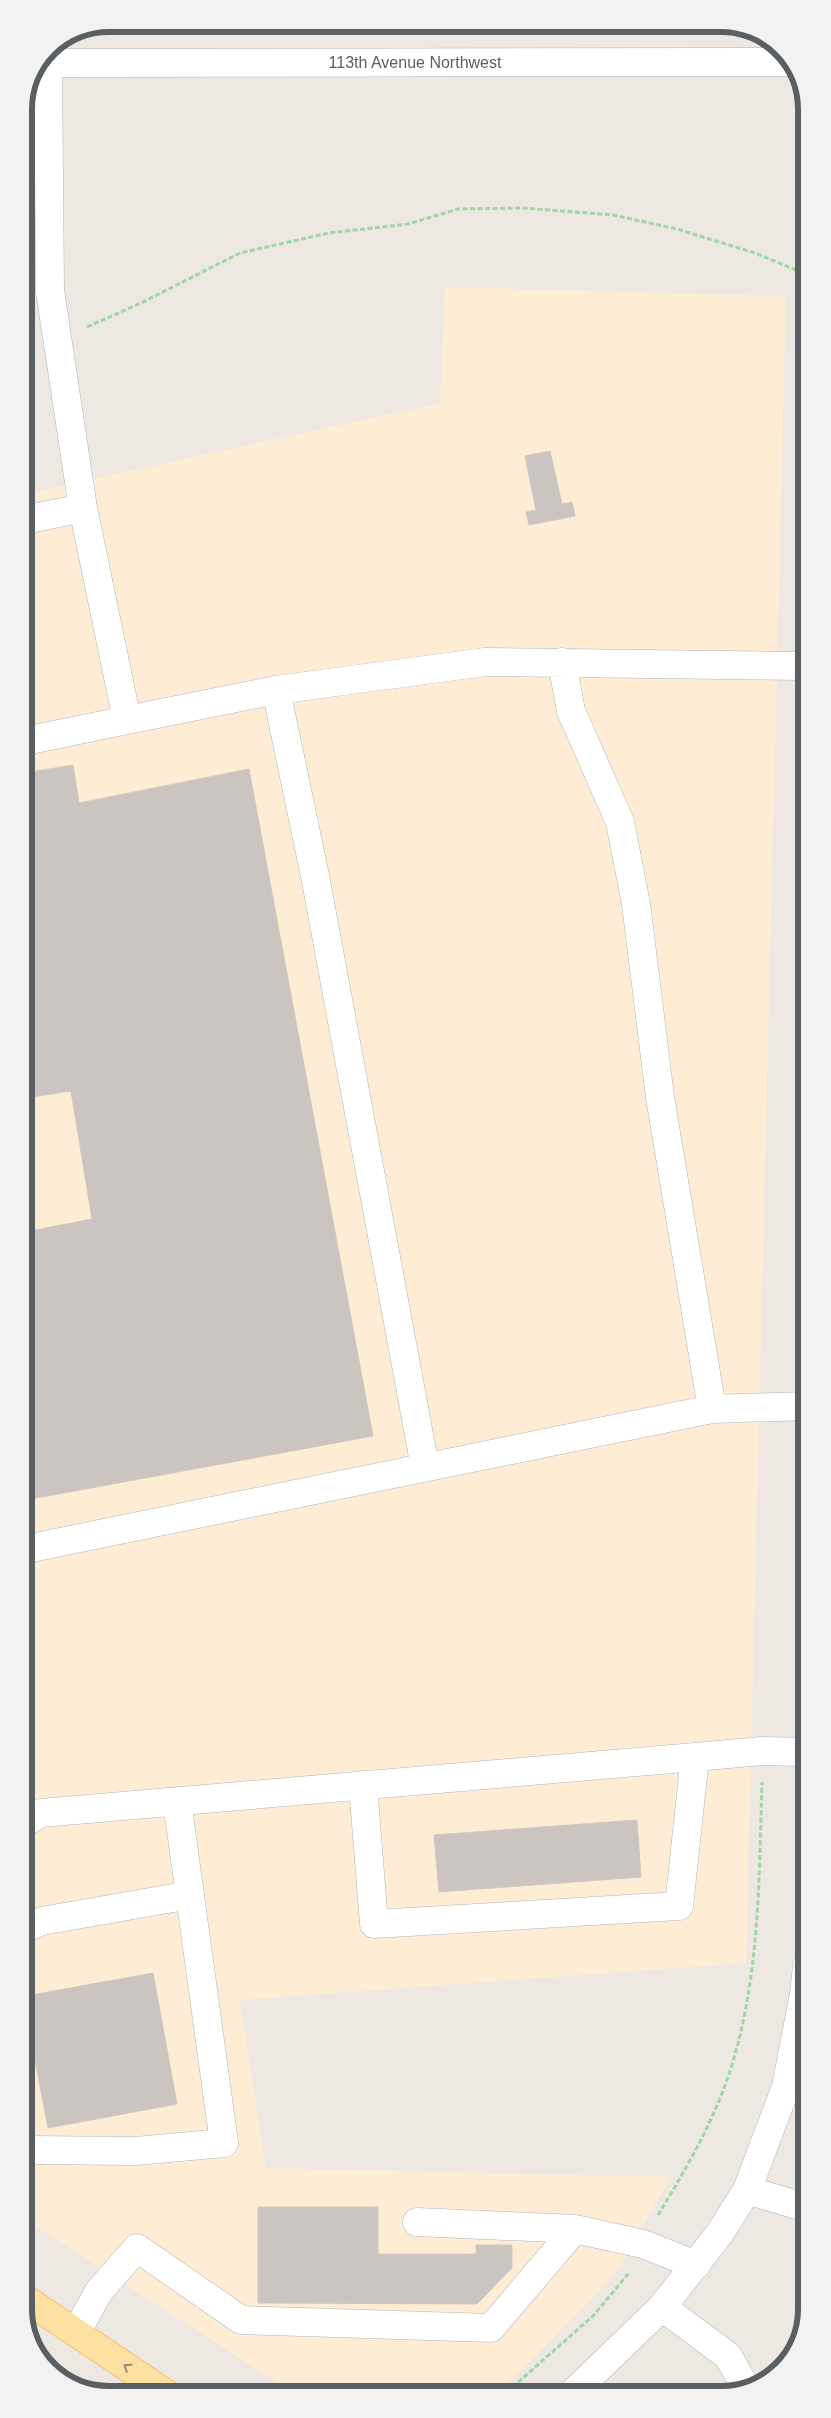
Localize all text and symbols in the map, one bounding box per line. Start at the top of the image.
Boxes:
street label: 113th Avenue Northwest [329,54,502,71]
one-way arrow [123,2364,133,2373]

